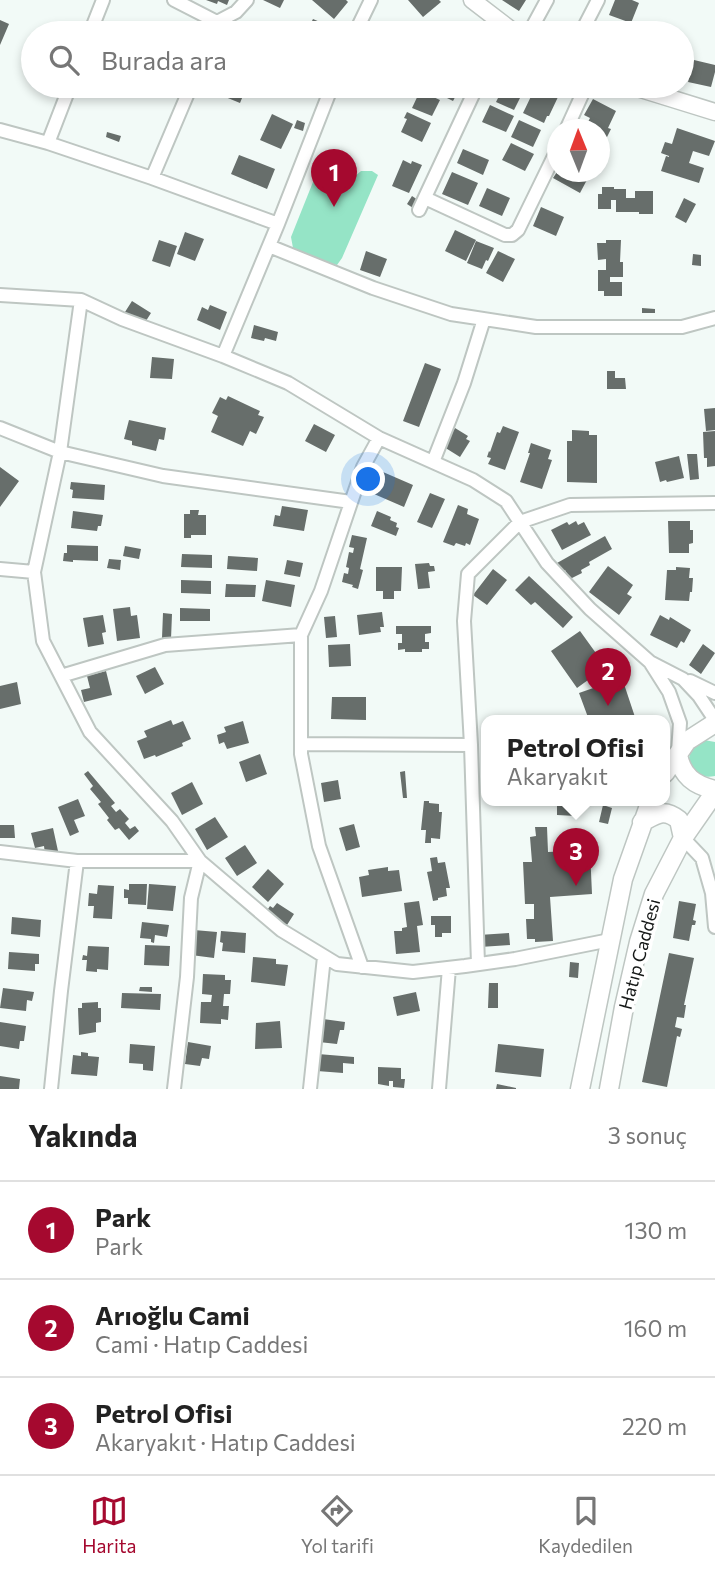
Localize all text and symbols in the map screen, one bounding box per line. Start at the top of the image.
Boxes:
search box [21,21,694,98]
icon: search [45,41,83,79]
text: Burada ara [101,44,227,75]
north arrow [547,119,610,182]
pin: 1 [311,149,357,207]
your location [351,462,385,496]
pin: 2 [585,648,631,706]
popup [481,715,670,806]
text: Petrol Ofisi [507,731,644,762]
text: Akaryakıt [507,762,608,790]
pin: 3 [553,828,599,886]
street label: Hatıp Caddesi [614,896,664,1012]
text: Yakında [28,1116,138,1153]
text: 3 sonuç [608,1121,687,1149]
text: Park [95,1201,151,1232]
text: 1 [46,1216,56,1244]
text: 130 m [625,1216,687,1244]
text: Park [95,1232,143,1260]
text: Arıoğlu Cami [95,1299,250,1330]
text: 2 [44,1314,58,1342]
text: 160 m [624,1314,687,1342]
text: Cami · Hatıp Caddesi [95,1330,308,1358]
text: Petrol Ofisi [95,1397,232,1428]
text: 3 [44,1412,58,1440]
text: 220 m [622,1412,687,1440]
text: Akaryakıt · Hatıp Caddesi [95,1428,356,1456]
tab: Harita [82,1492,137,1557]
tab: Yol tarifi [301,1492,374,1557]
tab: Kaydedilen [538,1492,633,1557]

